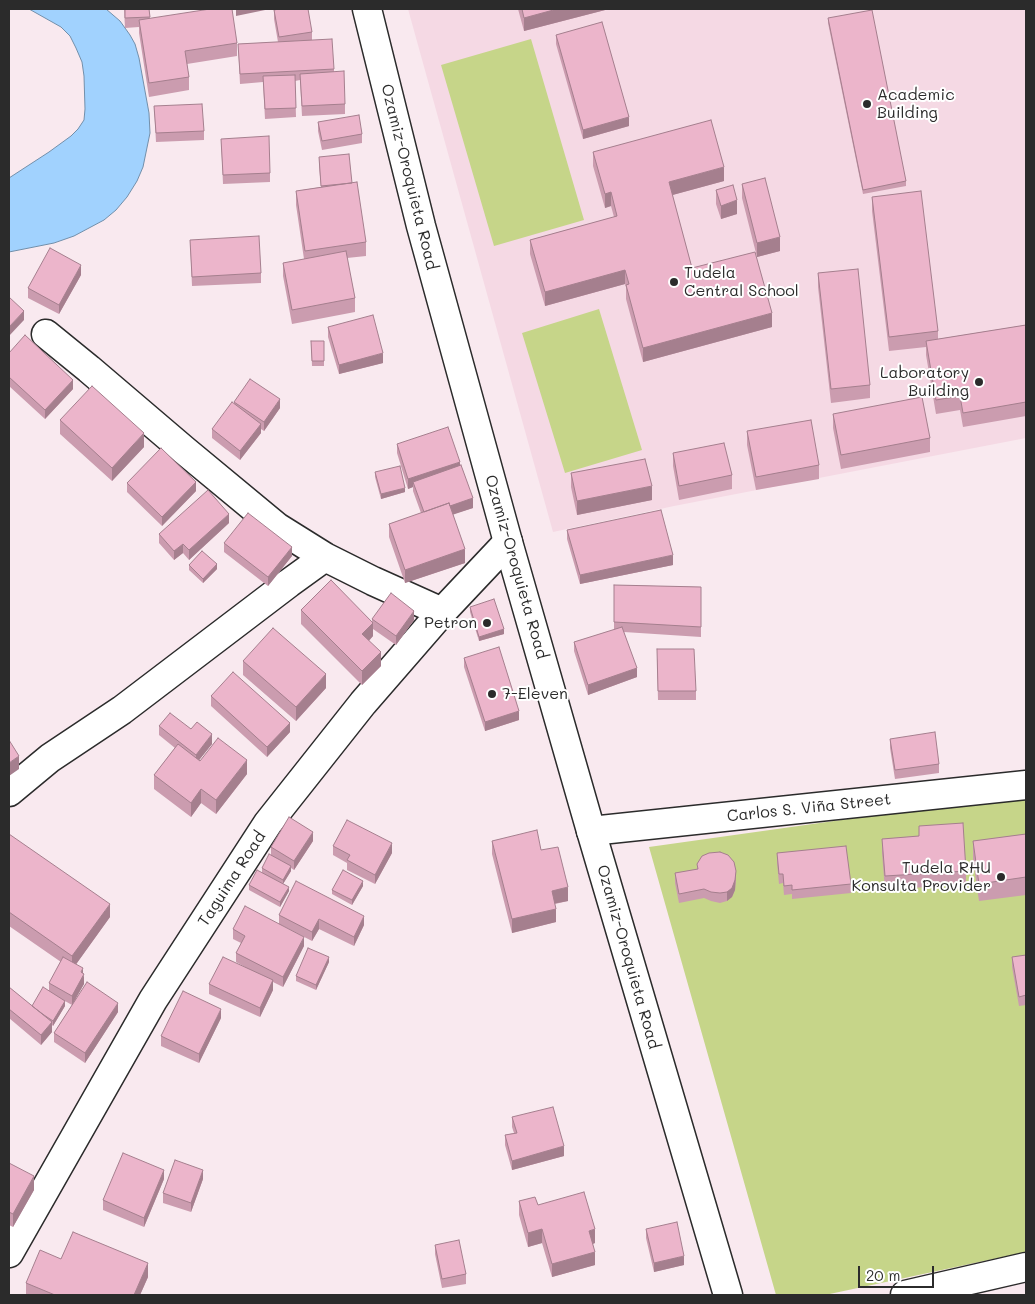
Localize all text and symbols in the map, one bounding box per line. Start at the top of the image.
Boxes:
street label: Ozamiz-Oroquieta Road [377,82,441,272]
place label: Academic Building [877,85,955,123]
marker: Academic Building [861,98,873,110]
place label: Tudela Central School [684,263,799,301]
marker: Tudela Central School [668,276,680,288]
place label: Laboratory Building [880,363,969,401]
marker: Laboratory Building [973,376,985,388]
street label: Ozamiz-Oroquieta Road [480,473,552,661]
place label: Petron [424,613,477,633]
marker: Petron [481,617,493,629]
place label: 7-Eleven [502,684,568,704]
marker: 7-Eleven [486,688,498,700]
street label: Carlos S. Viña Street [726,790,892,826]
street label: Taguima Road [194,828,270,930]
place label: Tudela RHU Konsulta Provider [852,858,991,896]
street label: Ozamiz-Oroquieta Road [592,863,664,1051]
marker: Tudela RHU Konsulta Provider [995,871,1007,883]
scale bar [860,1256,936,1288]
text: 20 m [866,1265,900,1285]

